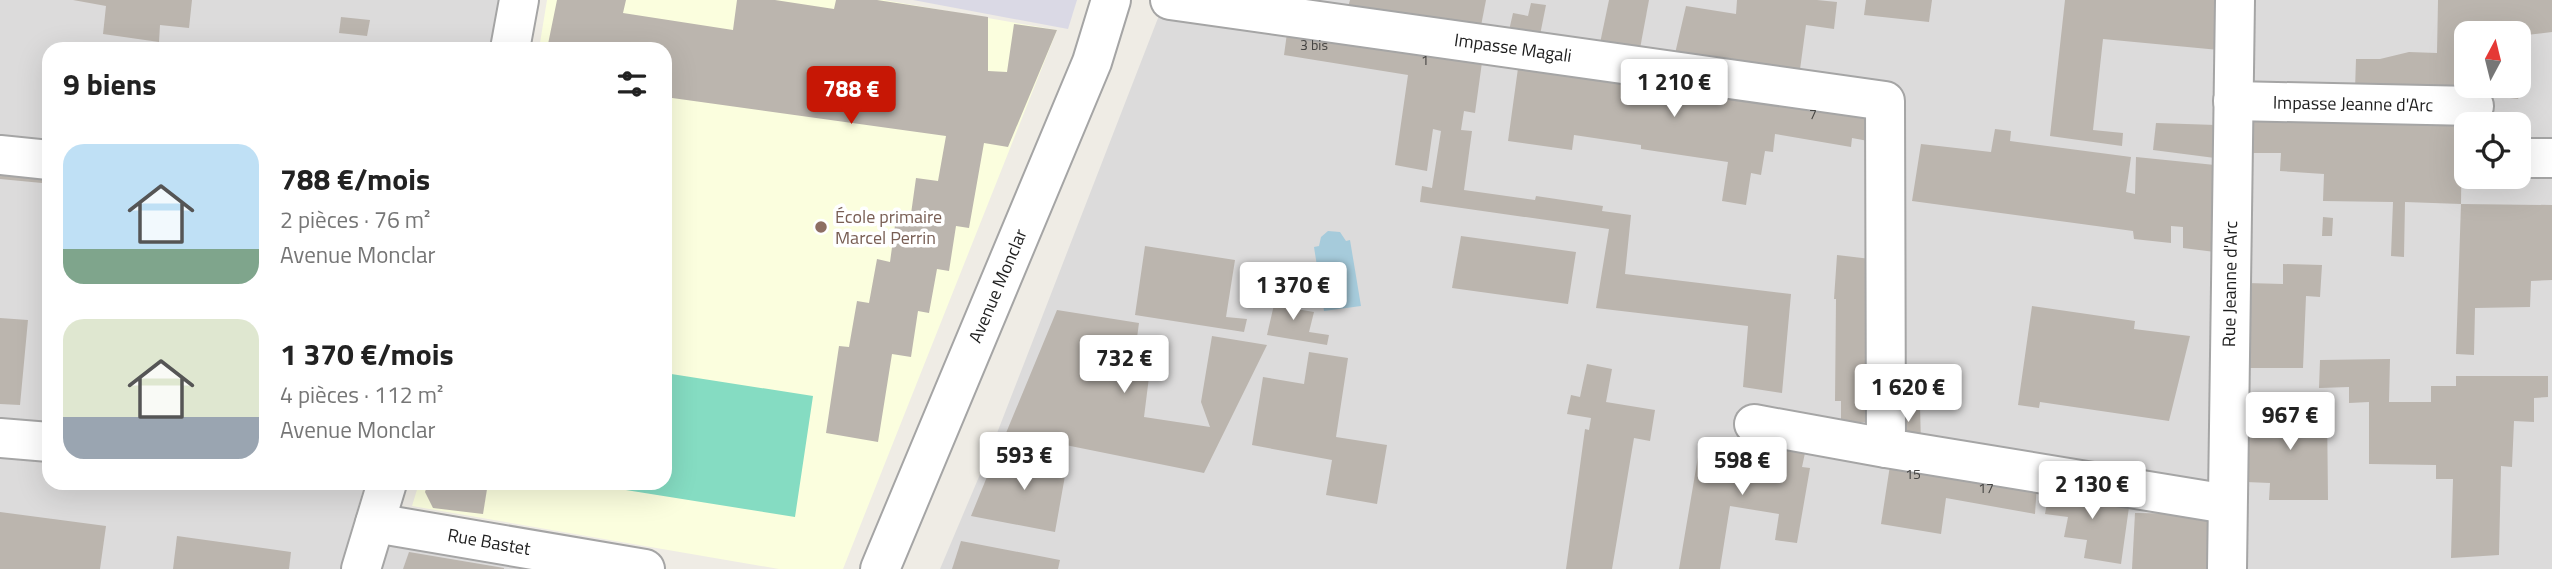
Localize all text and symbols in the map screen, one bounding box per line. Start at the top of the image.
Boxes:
north arrow [2454,21,2530,98]
map controls [2454,21,2531,189]
street label: Impasse Magali [1453,26,1574,69]
house number: 3 bis [1300,34,1328,55]
house number: 1 [1421,49,1429,70]
pin: 1 210 € [1609,60,1739,119]
text: 9 biens [63,61,157,107]
text: 1 210 € [1637,64,1711,99]
icon: filters [613,65,651,103]
pin: 788 € [802,66,900,126]
text: 788 € [823,71,879,106]
street label: Impasse Jeanne d'Arc [2273,89,2434,118]
house number: 7 [1809,103,1817,124]
button: locate [2454,112,2531,189]
text: 788 €/mois [280,156,430,202]
icon: home [119,172,203,256]
text: 2 pièces · 76 m² [280,202,431,237]
place label: École primaire Marcel Perrin [835,203,942,251]
marker: École primaire Marcel Perrin [813,219,829,235]
street label: Rue Jeanne d'Arc [2215,220,2244,347]
street label: Avenue Monclar [961,225,1034,347]
text: Avenue Monclar [280,237,436,272]
pin: 1 370 € [1228,262,1358,322]
text: 1 370 € [1256,267,1330,302]
text: 1 370 €/mois [280,331,454,377]
pin: 732 € [1075,336,1173,395]
text: 732 € [1096,340,1152,375]
icon: home [119,347,203,431]
pin: 1 620 € [1843,364,1973,424]
text: 1 620 € [1871,369,1945,404]
text: 4 pièces · 112 m² [280,377,443,412]
pin: 967 € [2241,392,2339,452]
text: 967 € [2262,397,2318,432]
text: Avenue Monclar [280,412,436,447]
pin: 593 € [975,433,1073,492]
text: 593 € [996,437,1052,472]
pin: 598 € [1693,438,1791,497]
text: 598 € [1714,442,1770,477]
pin: 2 130 € [2027,462,2157,521]
house number: 15 [1905,463,1921,484]
text: 2 130 € [2055,466,2129,501]
house number: 17 [1978,477,1994,498]
street label: Rue Bastet [445,521,533,562]

